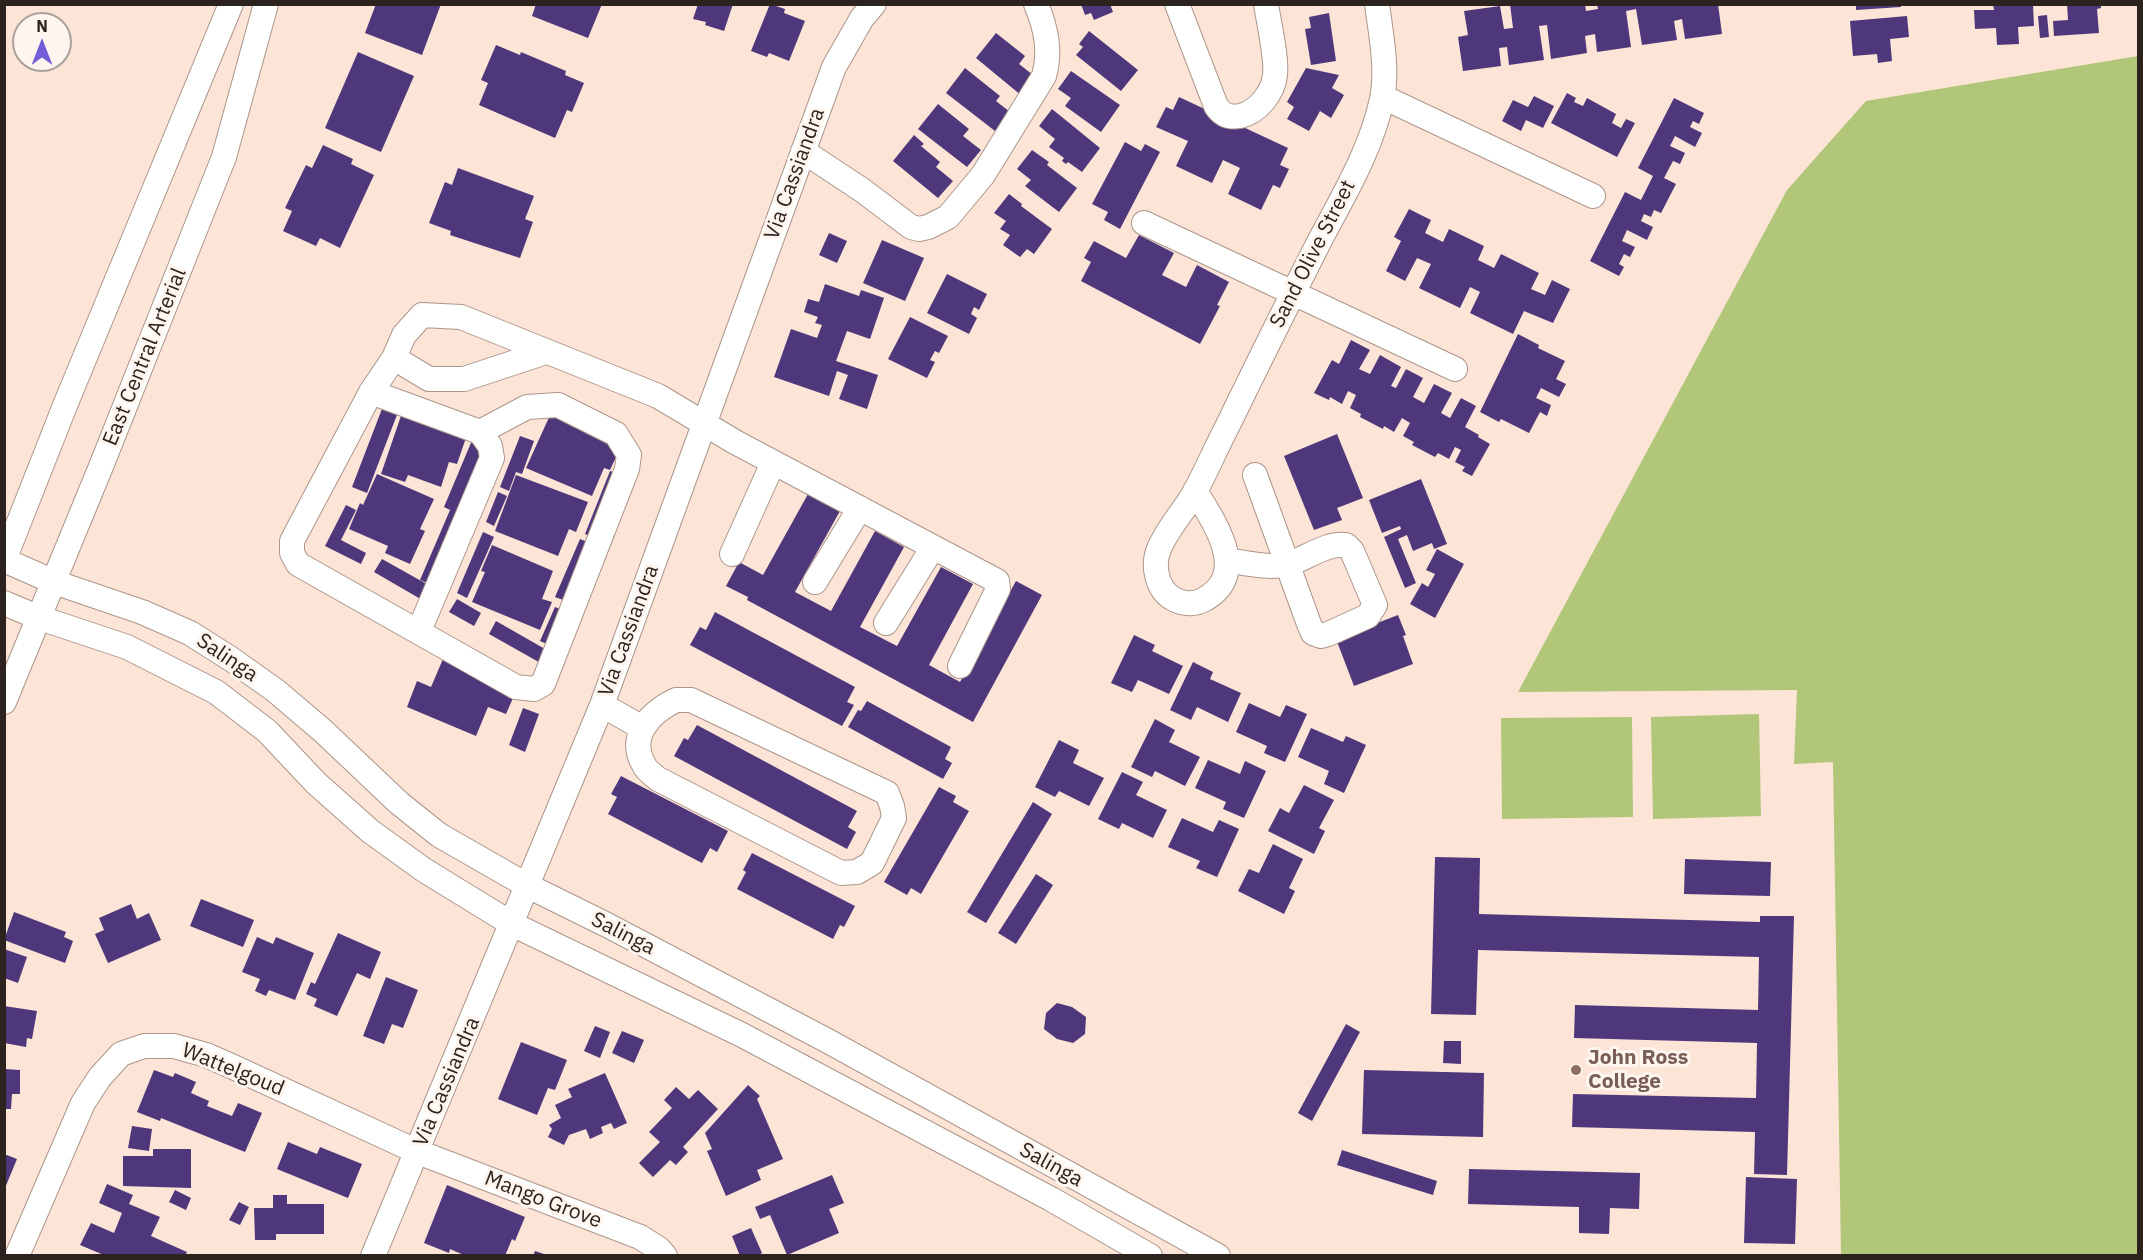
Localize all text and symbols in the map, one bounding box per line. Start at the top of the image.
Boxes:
north arrow [12,12,72,72]
text: N [36,16,48,36]
street label: Via Cassiandra [760,105,830,243]
street label: Sand Olive Street [1265,176,1361,332]
street label: East Central Arterial [98,265,192,449]
street label: Via Cassiandra [594,562,664,700]
street label: Salinga [192,628,262,688]
street label: Salinga [587,907,659,961]
street label: Via Cassiandra [408,1013,486,1151]
street label: Wattelgoud [178,1038,288,1102]
place label: John Ross College [1588,1045,1688,1095]
marker: John Ross College [1569,1063,1583,1077]
street label: Salinga [1015,1137,1087,1193]
street label: Mango Grove [481,1166,605,1234]

